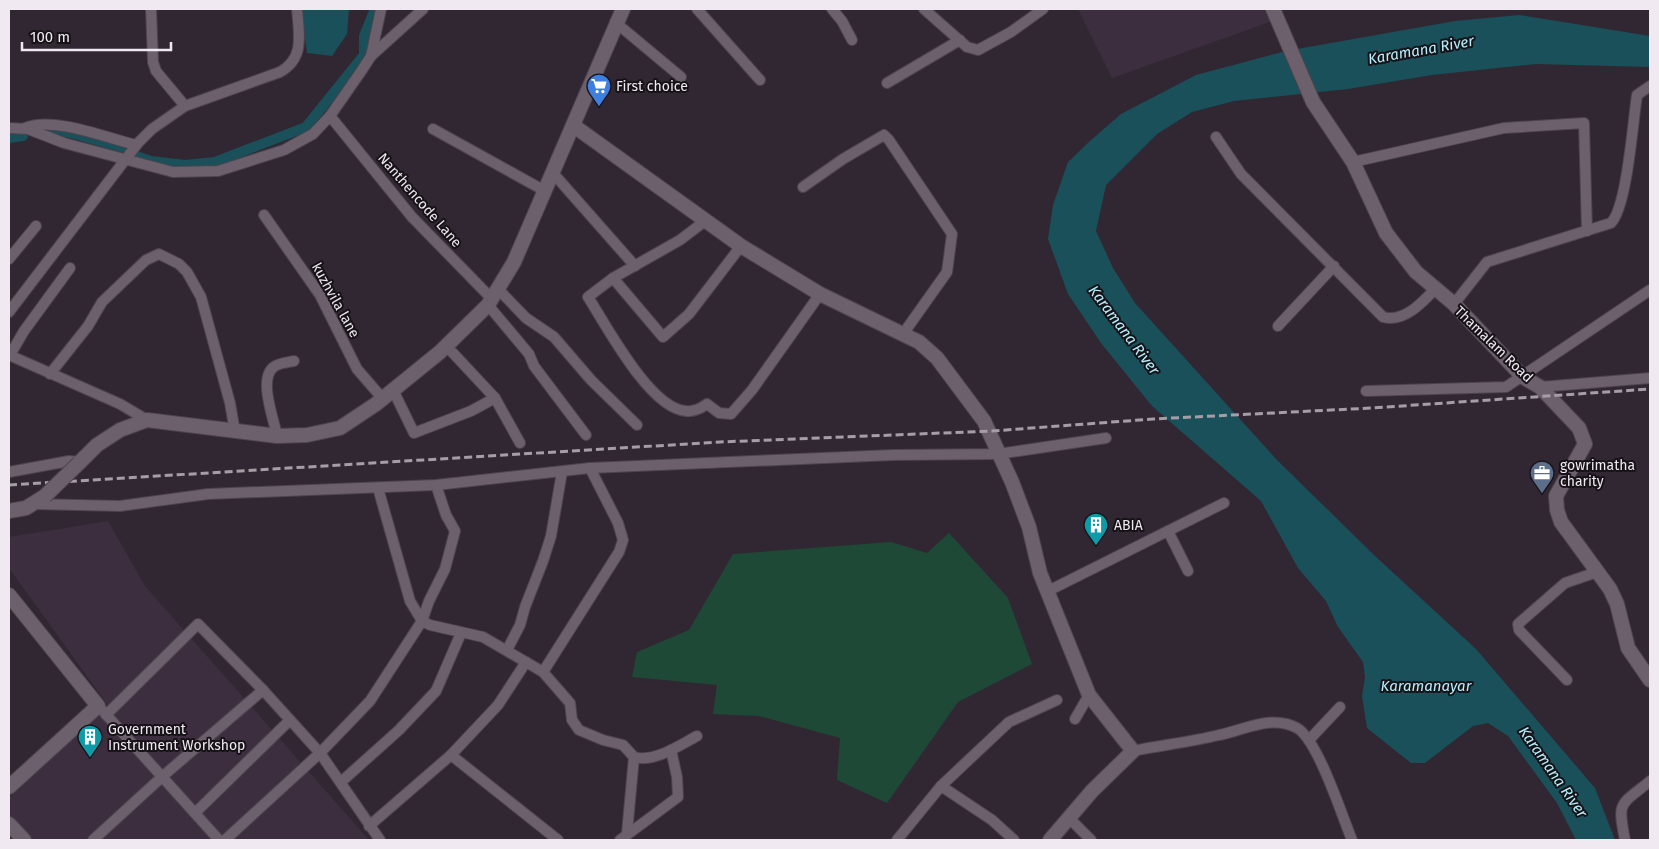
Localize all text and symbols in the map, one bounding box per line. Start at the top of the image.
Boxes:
scale bar [22,20,171,52]
text: 100 m [30,28,70,46]
water label: Karamana River [1367,32,1477,68]
supermarket icon: First choice [586,73,612,107]
place label: First choice [616,78,688,95]
street label: Nanthencode Lane [374,150,465,251]
street label: kuzhvila lane [308,260,363,341]
water label: Karamana River [1085,282,1164,379]
street label: Thamalam Road [1451,303,1536,386]
place label: gowrimatha charity [1560,457,1635,490]
office icon: gowrimatha charity [1529,460,1555,494]
building icon: ABIA [1083,512,1109,546]
place label: ABIA [1114,517,1143,534]
water label: Karamanayar [1381,677,1473,695]
place label: Government Instrument Workshop [108,721,245,754]
water label: Karamana River [1515,723,1592,822]
building icon: Government Instrument Workshop [77,724,103,758]

